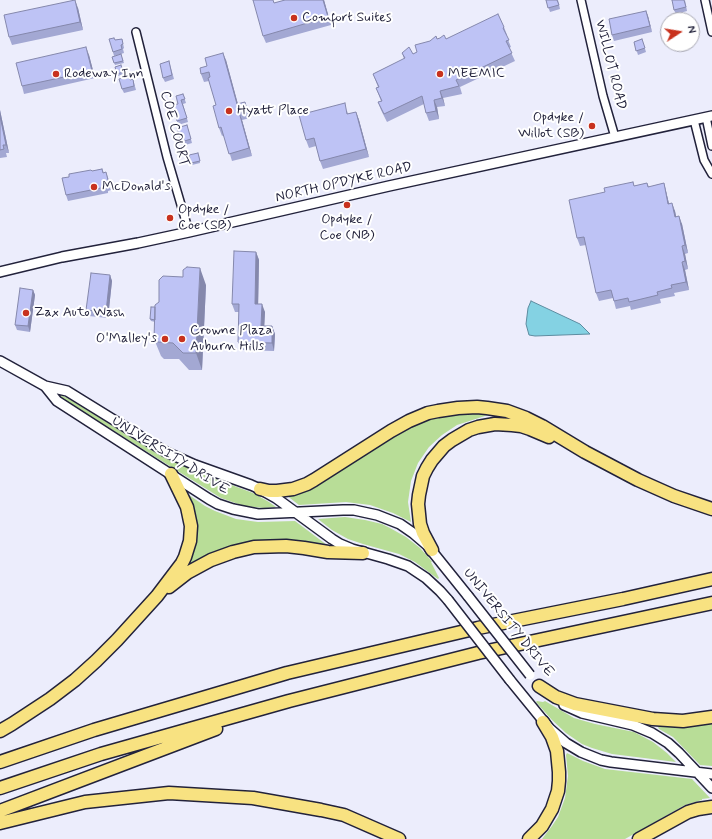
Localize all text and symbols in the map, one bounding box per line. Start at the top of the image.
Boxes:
place label: Comfort Suites [302,10,391,26]
north arrow [660,12,700,52]
marker: Comfort Suites [289,13,299,23]
street label: WILLOT ROAD [591,18,629,112]
text: N [683,25,698,35]
place label: Rodeway Inn [64,66,144,82]
place label: MEEMIC [448,66,505,82]
marker: Rodeway Inn [51,69,61,79]
marker: MEEMIC [435,69,445,79]
street label: COE COURT [156,89,192,169]
place label: Hyatt Place [237,103,309,119]
marker: Hyatt Place [224,106,234,116]
place label: Opdyke / Willot (SB) [518,110,584,142]
marker: Opdyke / Willot (SB) [587,121,597,131]
street label: NORTH OPDYKE ROAD [274,159,414,207]
place label: McDonald's [102,179,171,195]
marker: McDonald's [89,182,99,192]
marker: Opdyke / Coe (NB) [342,200,352,210]
place label: Opdyke / Coe (SB) [178,202,231,234]
place label: Opdyke / Coe (NB) [320,212,374,244]
marker: Opdyke / Coe (SB) [165,213,175,223]
place label: Zax Auto Wash [34,305,125,321]
marker: Zax Auto Wash [21,308,31,318]
place label: Crowne Plaza Auburn Hills [190,323,272,356]
place label: O'Malley's [96,331,157,347]
marker: O'Malley's [160,334,170,344]
marker: Crowne Plaza Auburn Hills [177,334,187,344]
street label: UNIVERSITY DRIVE [108,413,232,499]
street label: UNIVERSITY DRIVE [459,565,557,681]

